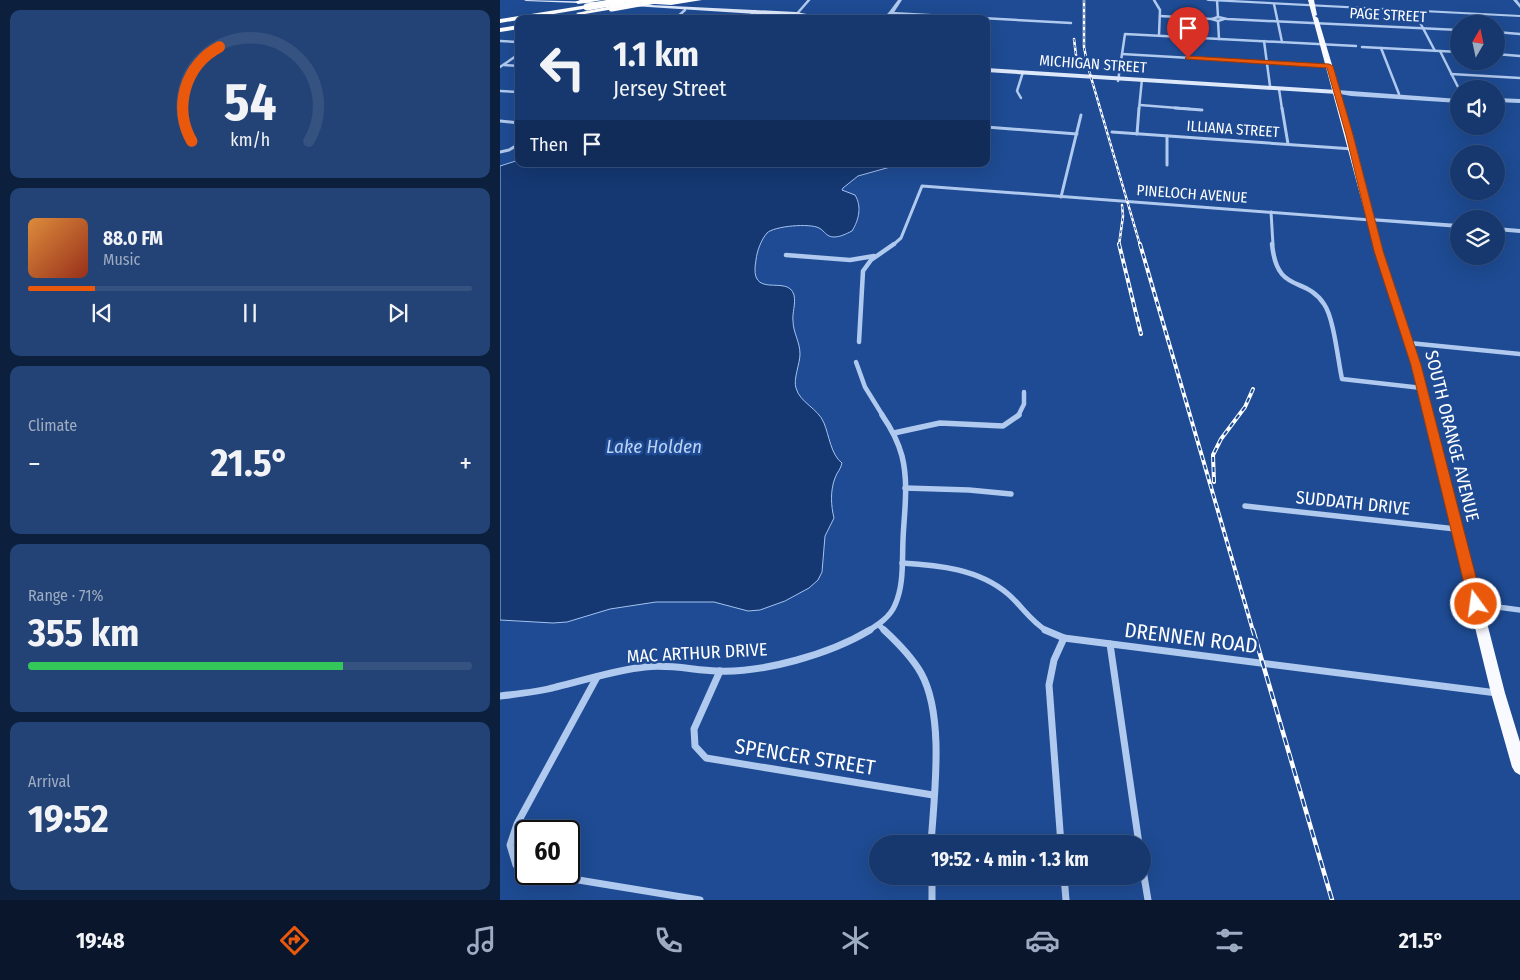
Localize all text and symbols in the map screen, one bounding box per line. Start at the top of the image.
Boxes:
street label: PAGE STREET [1349,4,1427,26]
pin [1167,7,1209,58]
icon: arrive [1174,14,1202,42]
north arrow [1450,15,1505,70]
map controls [1450,15,1505,265]
text: 1.1 km [613,33,699,75]
icon: left [530,35,595,100]
street label: MICHIGAN STREET [1039,51,1147,77]
text: 54 [224,71,276,134]
text: Jersey Street [613,75,727,102]
button: sound [1450,80,1505,135]
street label: ILLIANA STREET [1186,117,1280,141]
text: km/h [230,129,270,151]
icon: arrive [578,130,606,158]
text: Then [530,133,568,156]
button: search [1450,145,1505,200]
street label: PINELOCH AVENUE [1136,181,1248,207]
button: layers [1450,210,1505,265]
text: 88.0 FM [103,227,163,250]
text: Music [103,250,140,269]
icon: previous [88,299,116,327]
icon: pause [236,299,264,327]
icon: next [384,299,412,327]
street label: SOUTH ORANGE AVENUE [1420,348,1484,524]
text: Climate [28,416,77,435]
water label: Lake Holden [606,435,702,458]
text: 21.5° [211,440,289,486]
text: − [28,447,41,480]
text: + [459,447,472,480]
street label: SUDDATH DRIVE [1295,486,1411,520]
position arrow [1449,577,1501,629]
text: Range · 71% [28,586,103,605]
text: 355 km [28,610,139,656]
street label: DRENNEN ROAD [1123,617,1259,659]
street label: MAC ARTHUR DRIVE [626,638,768,668]
street label: SPENCER STREET [733,733,877,781]
text: Arrival [28,772,70,791]
text: 19:52 [28,796,109,842]
speed limit sign: 60 [515,820,580,885]
text: 19:52 · 4 min · 1.3 km [931,848,1089,871]
icon: directions [277,923,312,958]
icon: music [464,923,499,958]
icon: phone [651,923,686,958]
icon: climate [838,923,873,958]
icon: car [1025,923,1060,958]
icon: filters [1212,923,1247,958]
text: 19:48 [76,927,125,954]
text: 21.5° [1399,927,1444,954]

